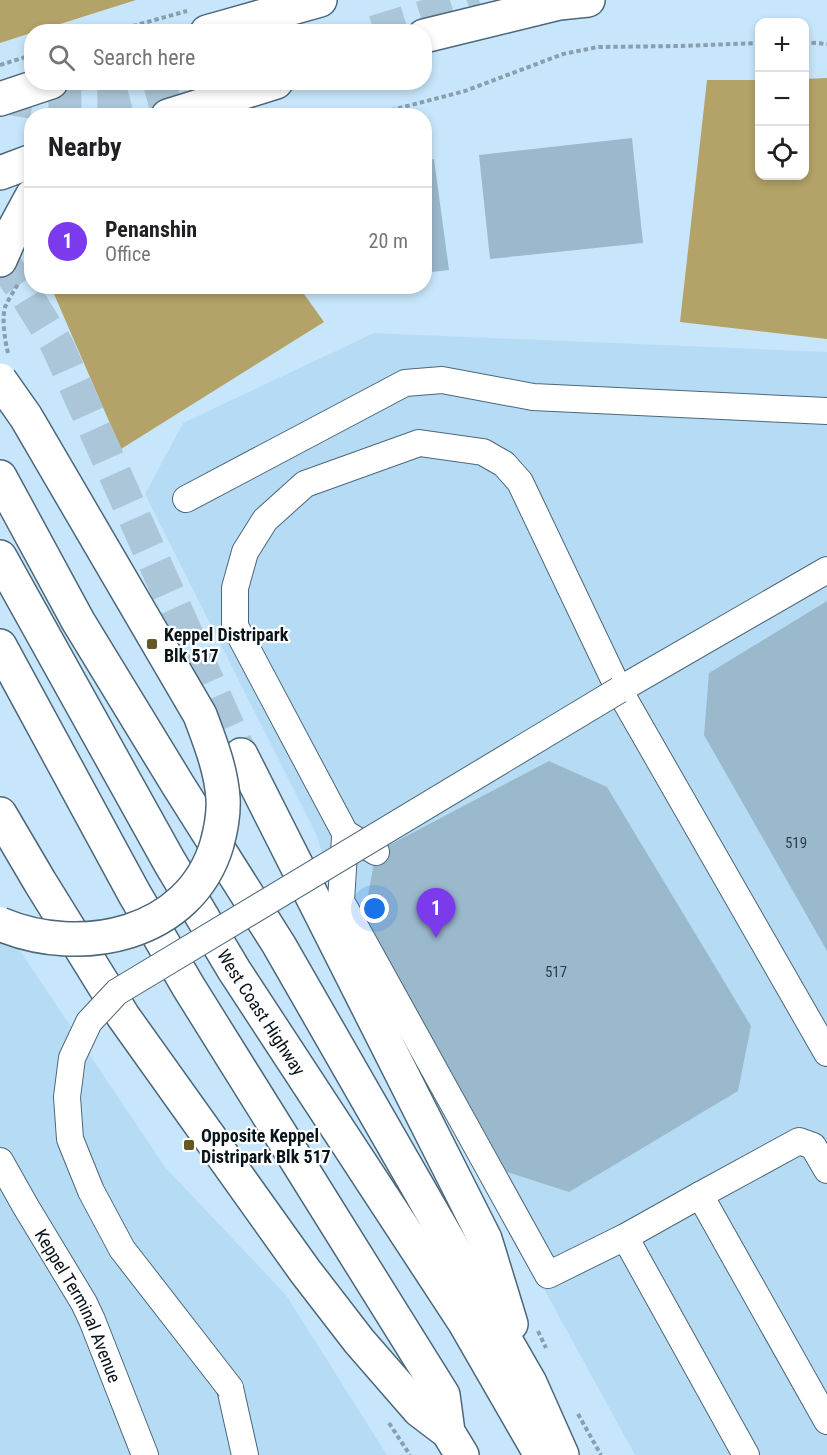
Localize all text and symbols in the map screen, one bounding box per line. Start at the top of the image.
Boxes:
map controls [755,18,809,180]
button: + [755,18,809,72]
search box [24,24,432,90]
icon: search [45,41,78,74]
text: Search here [93,45,195,70]
button: − [755,72,809,126]
button: locate [755,126,809,180]
text: Nearby [48,132,122,162]
text: Penanshin [105,217,197,242]
text: 1 [62,229,73,253]
text: 20 m [369,229,408,253]
text: Office [105,242,151,266]
place label: Keppel Distripark Blk 517 [164,624,289,666]
marker: Keppel Distripark Blk 517 [145,637,159,651]
house number: 519 [785,834,807,852]
pin: 1 [416,888,456,938]
your location [360,894,389,923]
street label: West Coast Highway [213,945,310,1079]
house number: 517 [545,963,567,981]
place label: Opposite Keppel Distripark Blk 517 [201,1125,331,1167]
marker: Opposite Keppel Distripark Blk 517 [182,1138,196,1152]
street label: Keppel Terminal Avenue [31,1225,126,1385]

